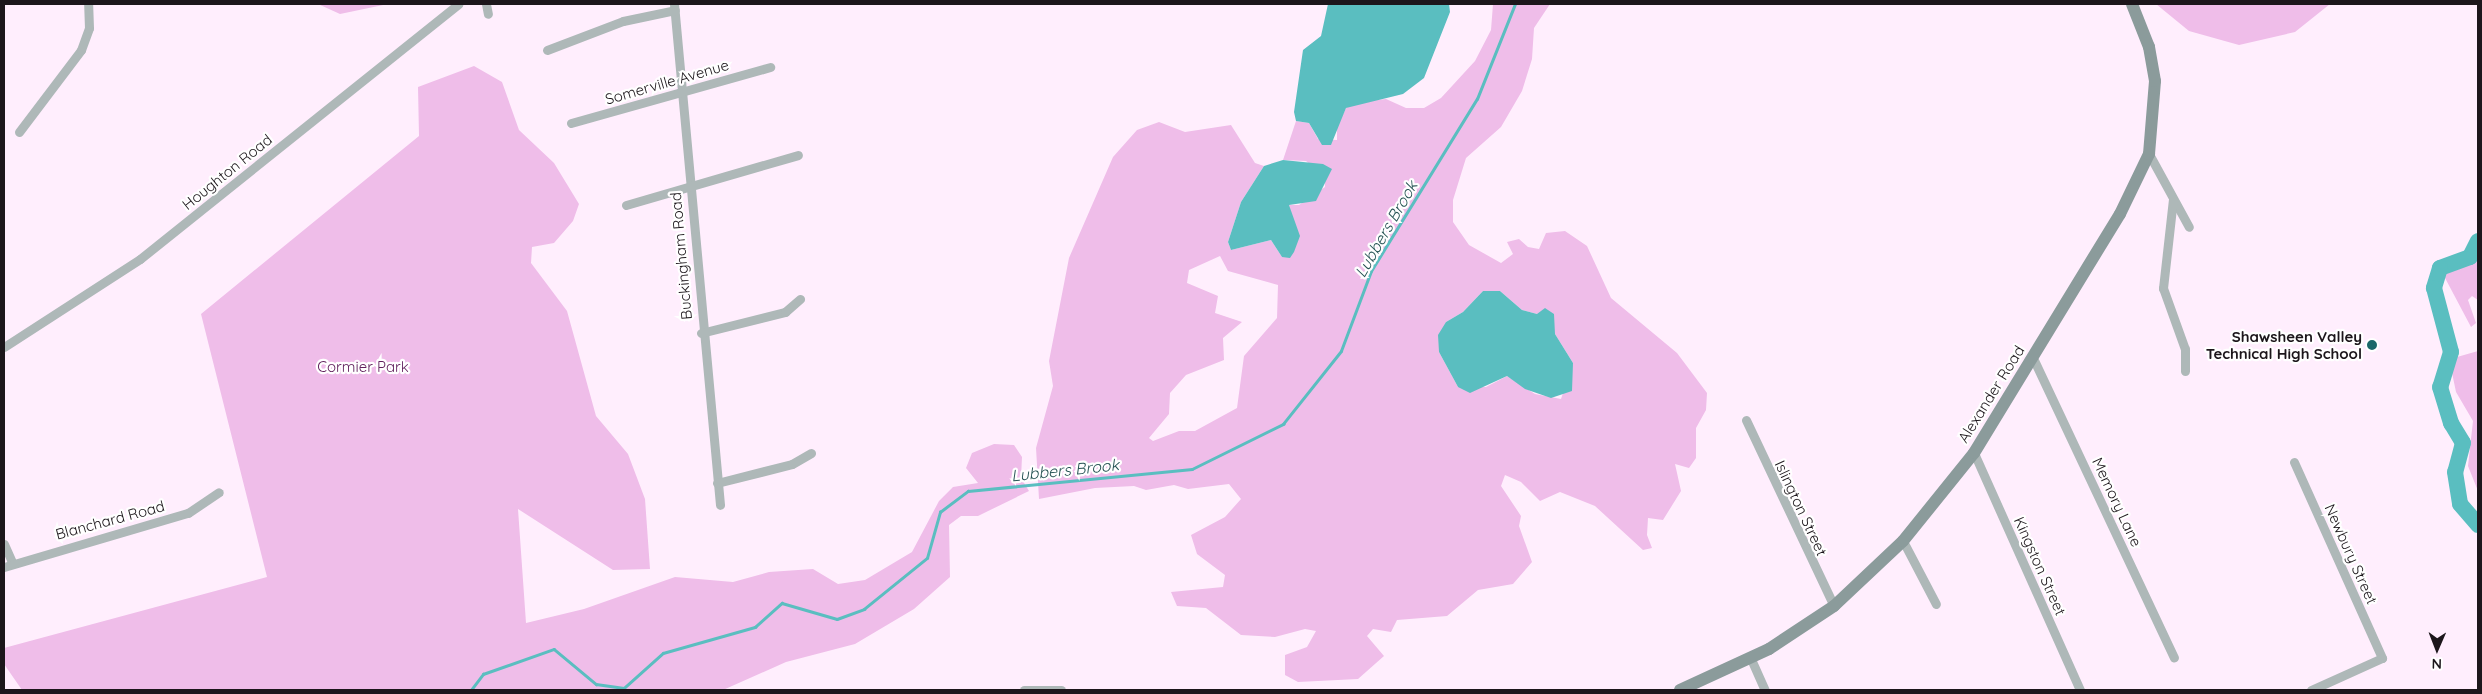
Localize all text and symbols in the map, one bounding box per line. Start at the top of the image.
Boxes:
street label: Somerville Avenue [603,56,731,108]
street label: Houghton Road [179,130,275,214]
water label: Lubbers Brook [1351,177,1421,281]
street label: Buckingham Road [666,191,696,321]
place label: Shawsheen Valley Technical High School [2206,327,2362,362]
marker: Shawsheen Valley Technical High School [2366,339,2378,351]
street label: Alexander Road [1954,342,2028,446]
park label: Cormier Park [317,358,409,376]
water label: Lubbers Brook [1010,455,1120,485]
street label: Memory Lane [2089,455,2145,549]
street label: Islington Street [1771,457,1831,559]
street label: Blanchard Road [54,497,166,543]
street label: Newbury Street [2321,501,2381,607]
street label: Kingston Street [2010,514,2070,618]
north arrow [2412,624,2462,674]
text: N [2431,655,2442,673]

